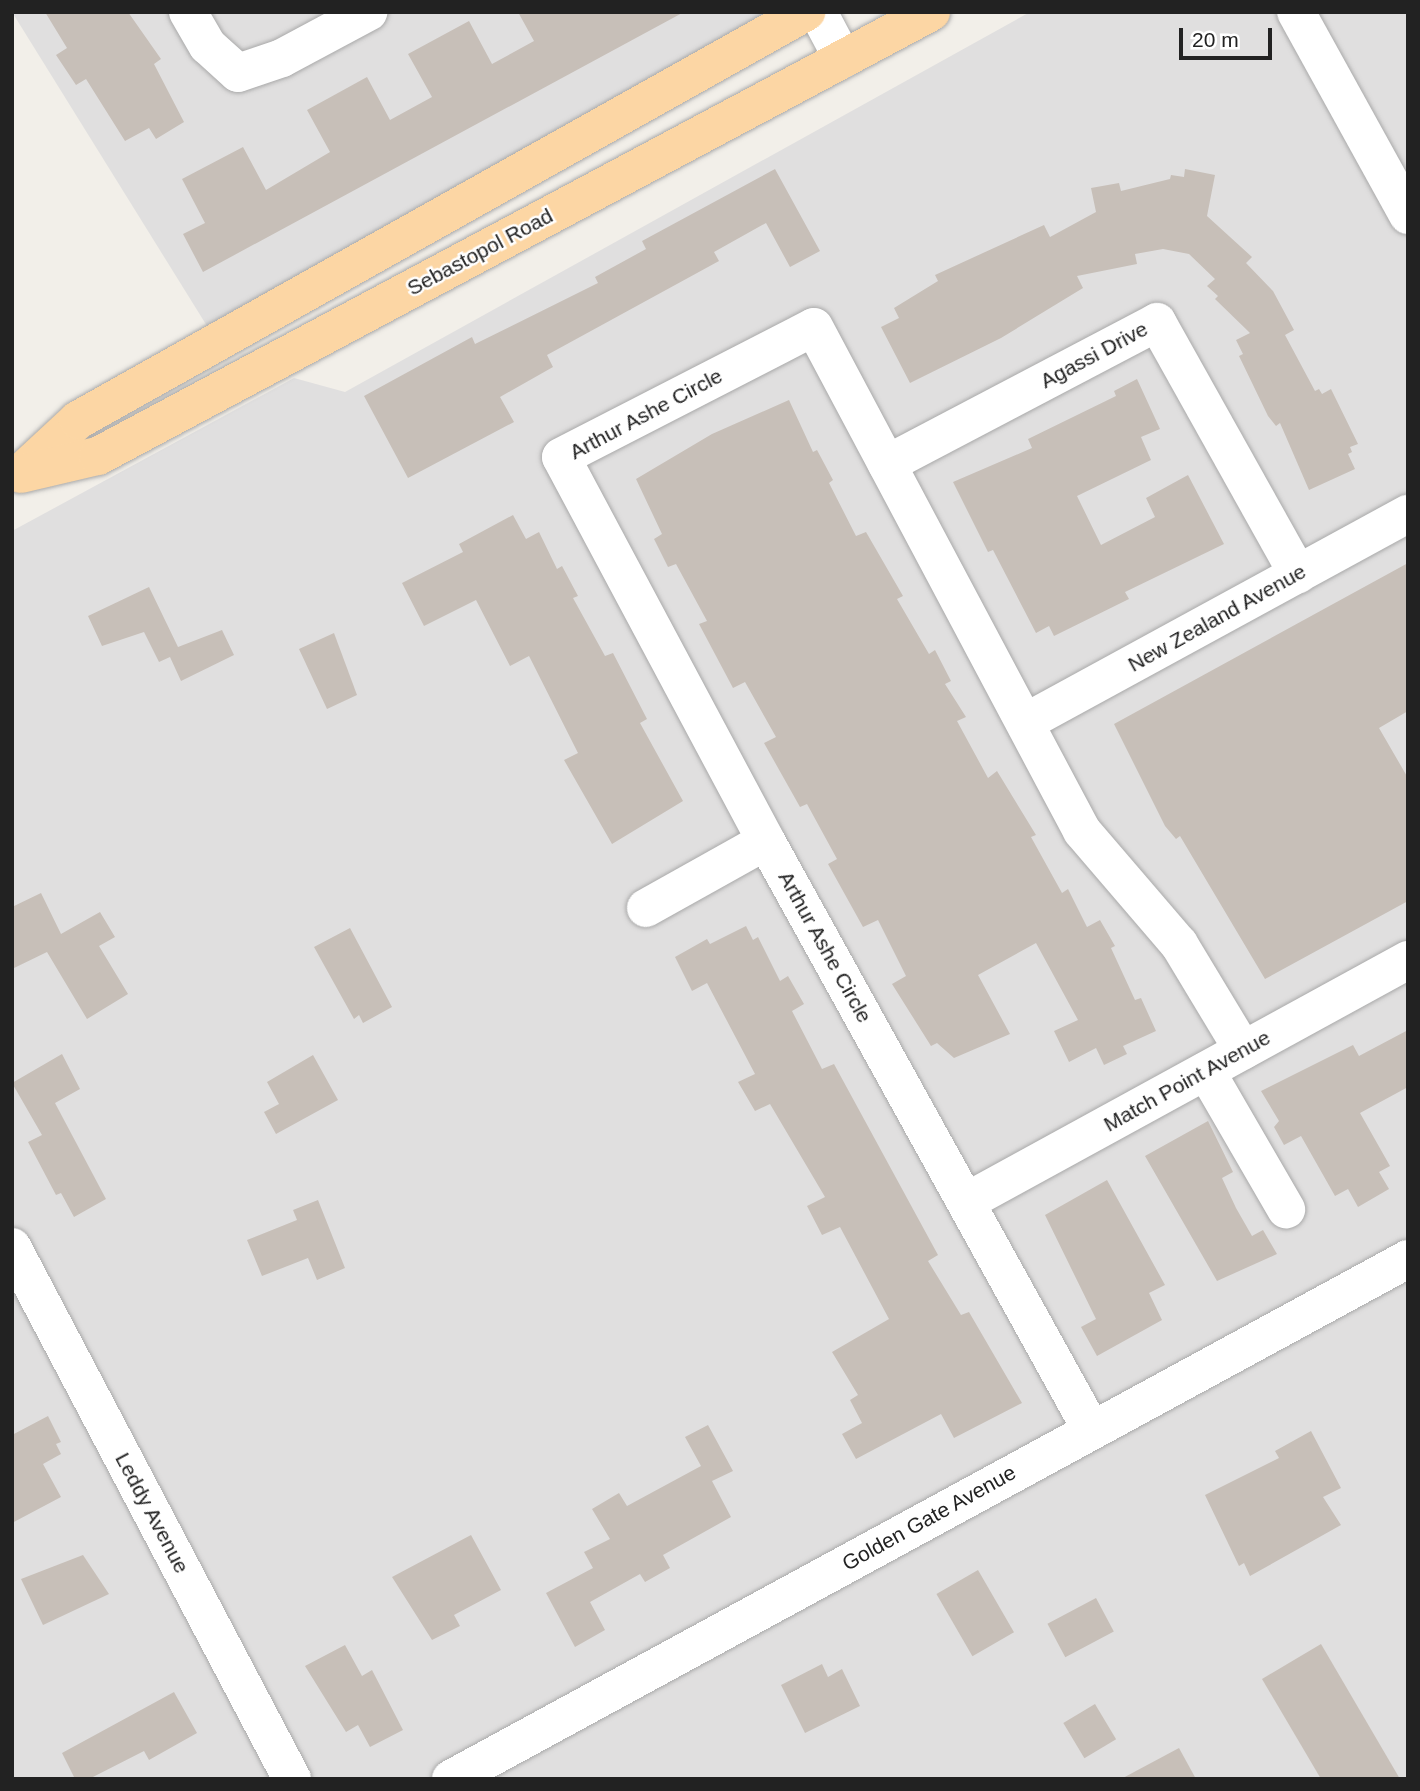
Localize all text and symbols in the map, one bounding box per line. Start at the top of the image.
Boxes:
scale bar [1182,14,1275,58]
text: 20 m [1192,28,1239,51]
street label: Sebastopol Road [403,203,557,301]
street label: Agassi Drive [1036,316,1152,394]
street label: Arthur Ashe Circle [565,363,727,465]
street label: New Zealand Avenue [1123,558,1311,678]
street label: Arthur Ashe Circle [773,866,877,1028]
street label: Match Point Avenue [1099,1025,1275,1137]
street label: Leddy Avenue [109,1448,195,1578]
street label: Golden Gate Avenue [837,1460,1021,1576]

